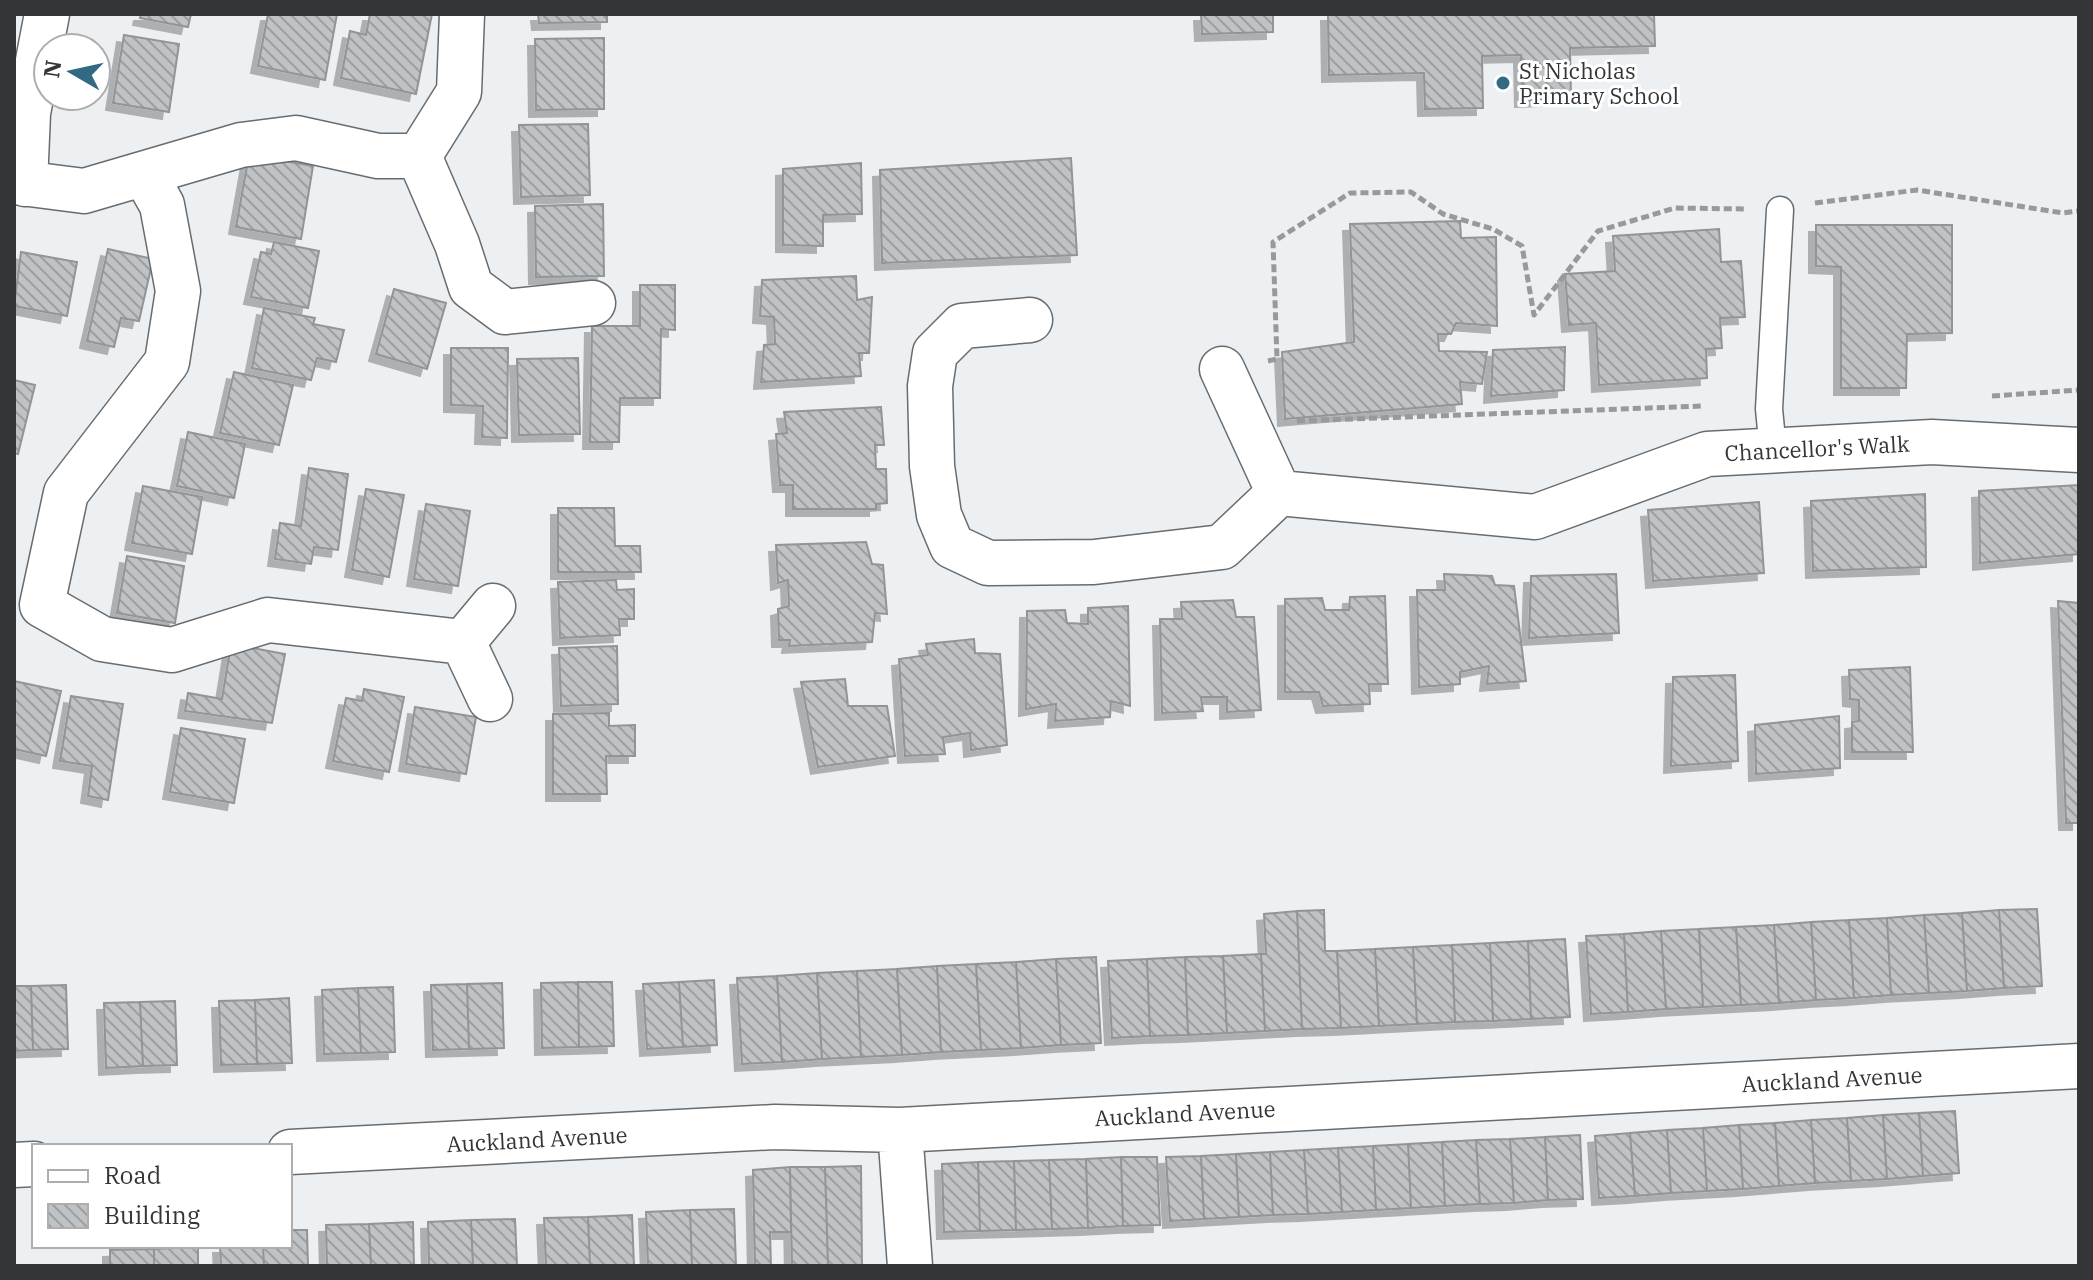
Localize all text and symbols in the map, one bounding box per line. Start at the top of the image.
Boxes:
north arrow [32,32,112,112]
place label: St Nicholas Primary School [1519,56,1679,110]
text: N [36,58,67,80]
marker: St Nicholas Primary School [1494,74,1512,92]
street label: Chancellor's Walk [1724,429,1910,467]
street label: Auckland Avenue [1741,1060,1923,1098]
street label: Auckland Avenue [1094,1094,1276,1132]
street label: Auckland Avenue [446,1120,628,1158]
legend [32,1144,292,1248]
text: Road [104,1159,161,1191]
text: Building [104,1199,200,1231]

